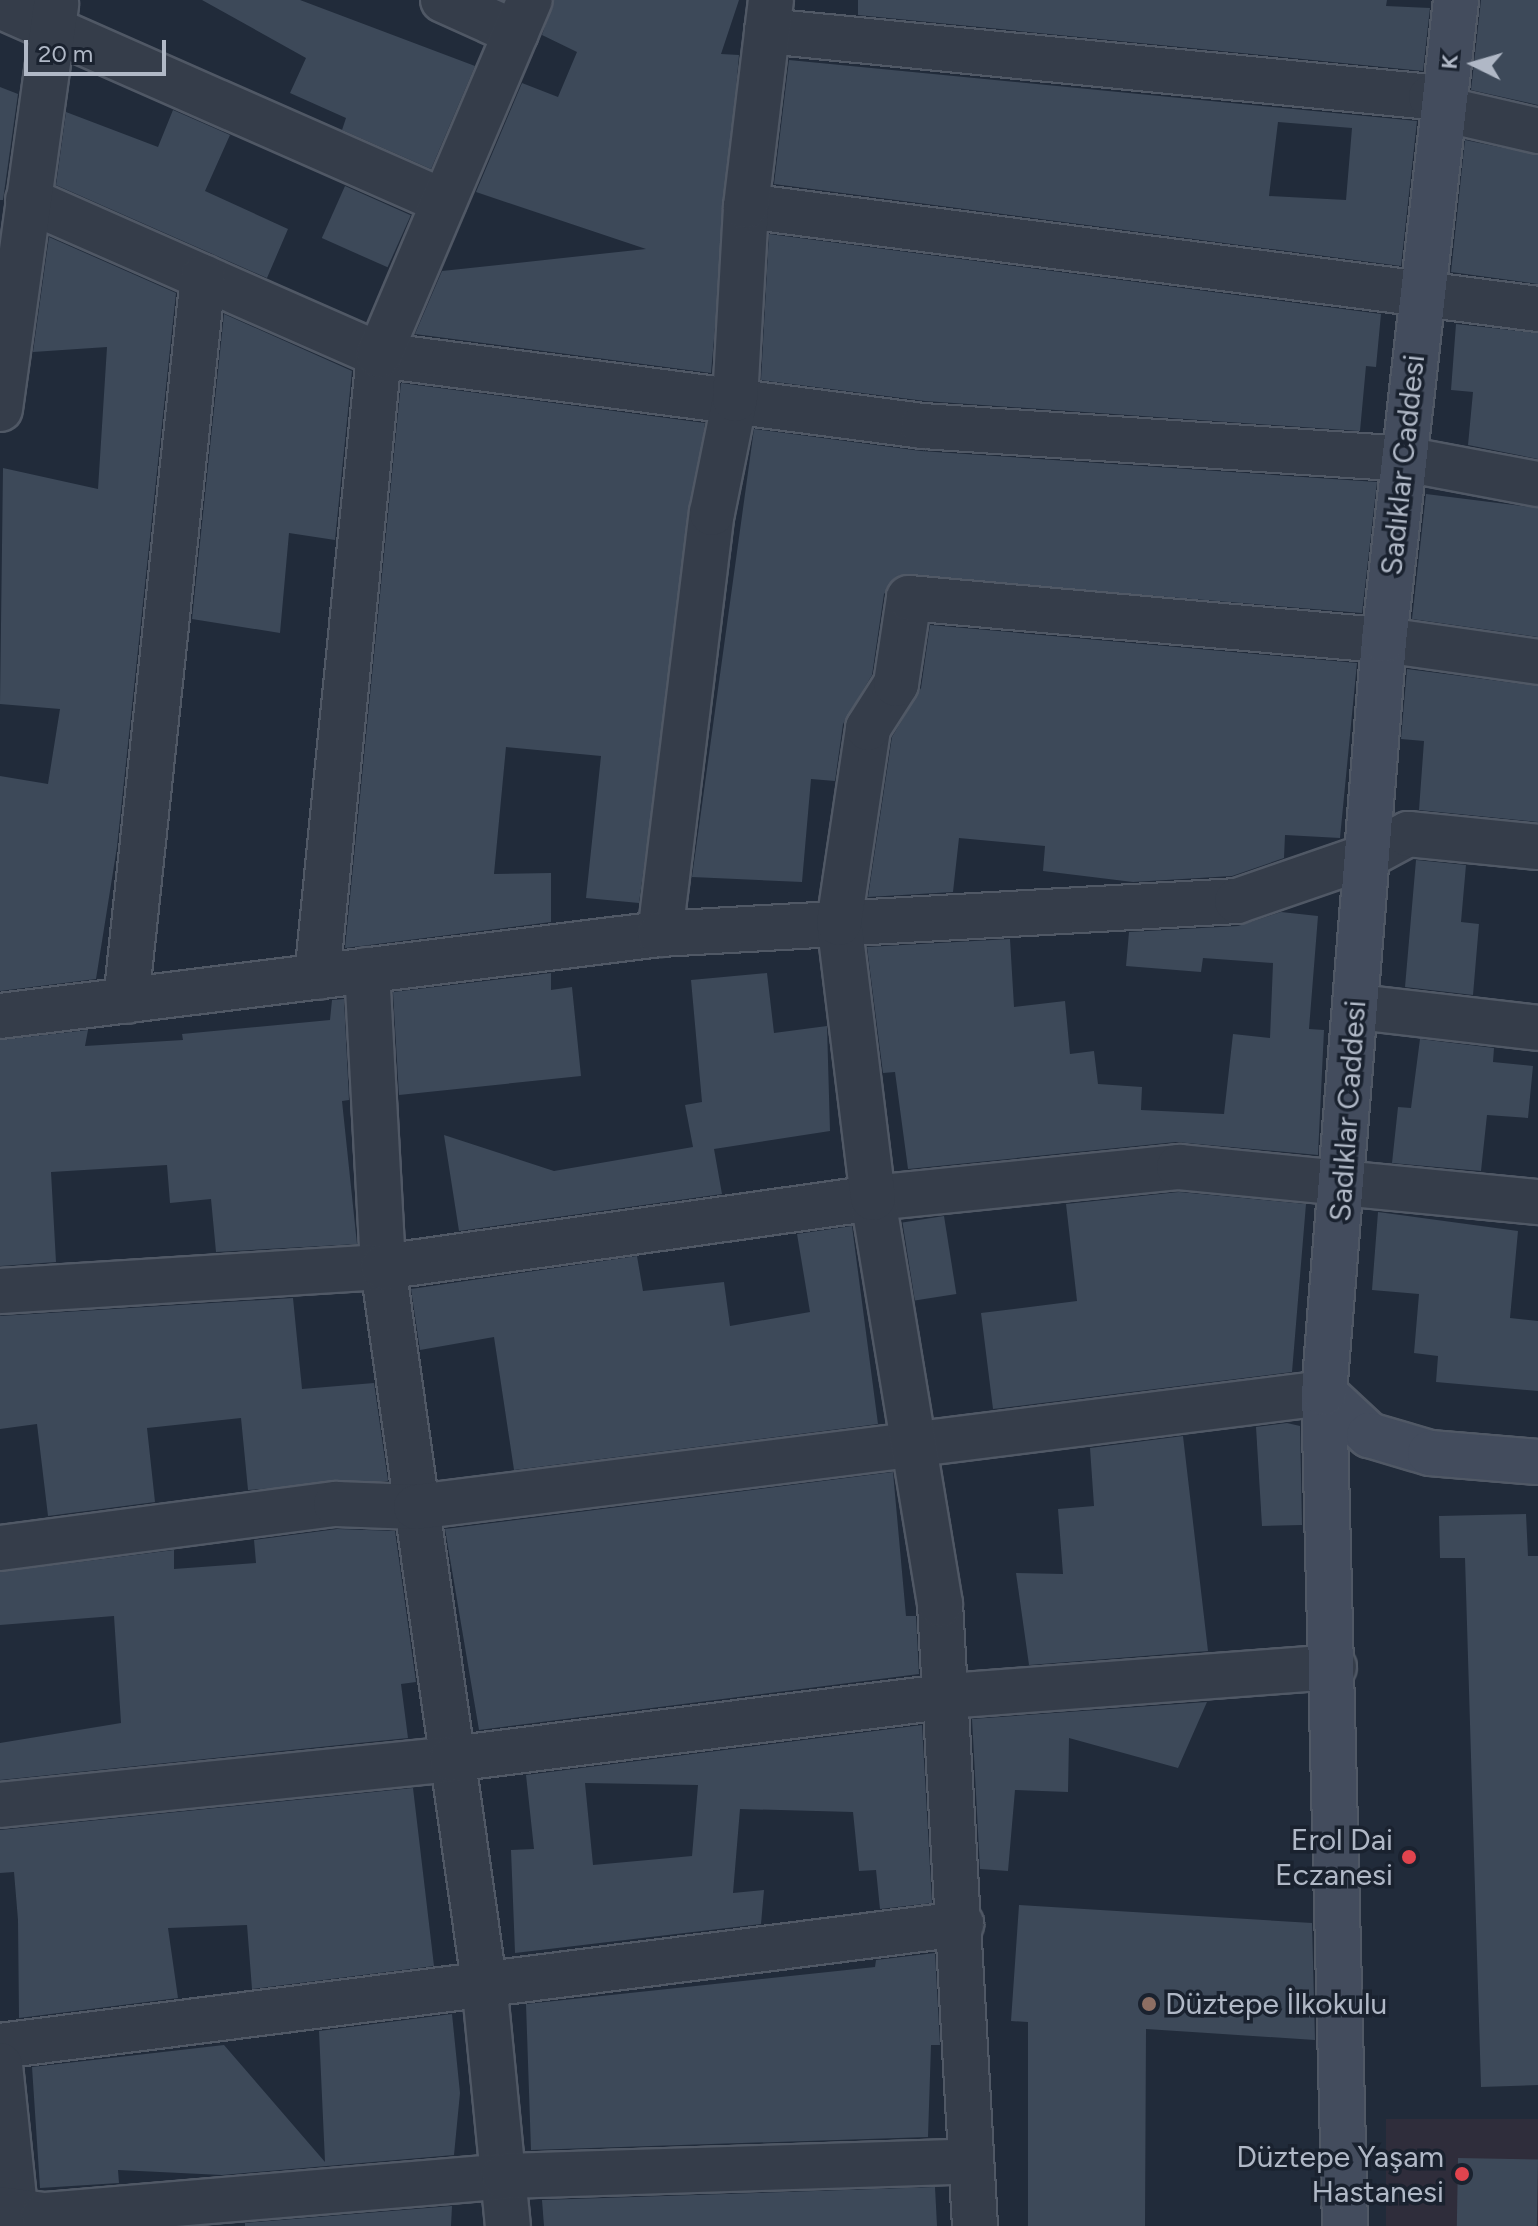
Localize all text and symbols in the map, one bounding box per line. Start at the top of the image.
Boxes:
scale bar [28,24,170,74]
north arrow [1434,24,1514,104]
text: 20 m [38,39,93,68]
text: K [1436,53,1464,70]
street label: Sadıklar Caddesi [1374,353,1432,577]
street label: Sadıklar Caddesi [1322,999,1374,1223]
place label: Erol Dai Eczanesi [1275,1822,1393,1892]
marker: Erol Dai Eczanesi [1400,1848,1418,1866]
place label: Düztepe İlkokulu [1165,1986,1387,2022]
marker: Düztepe İlkokulu [1140,1995,1158,2013]
place label: Düztepe Yaşam Hastanesi [1236,2139,1444,2210]
marker: Düztepe Yaşam Hastanesi [1451,2163,1473,2185]

